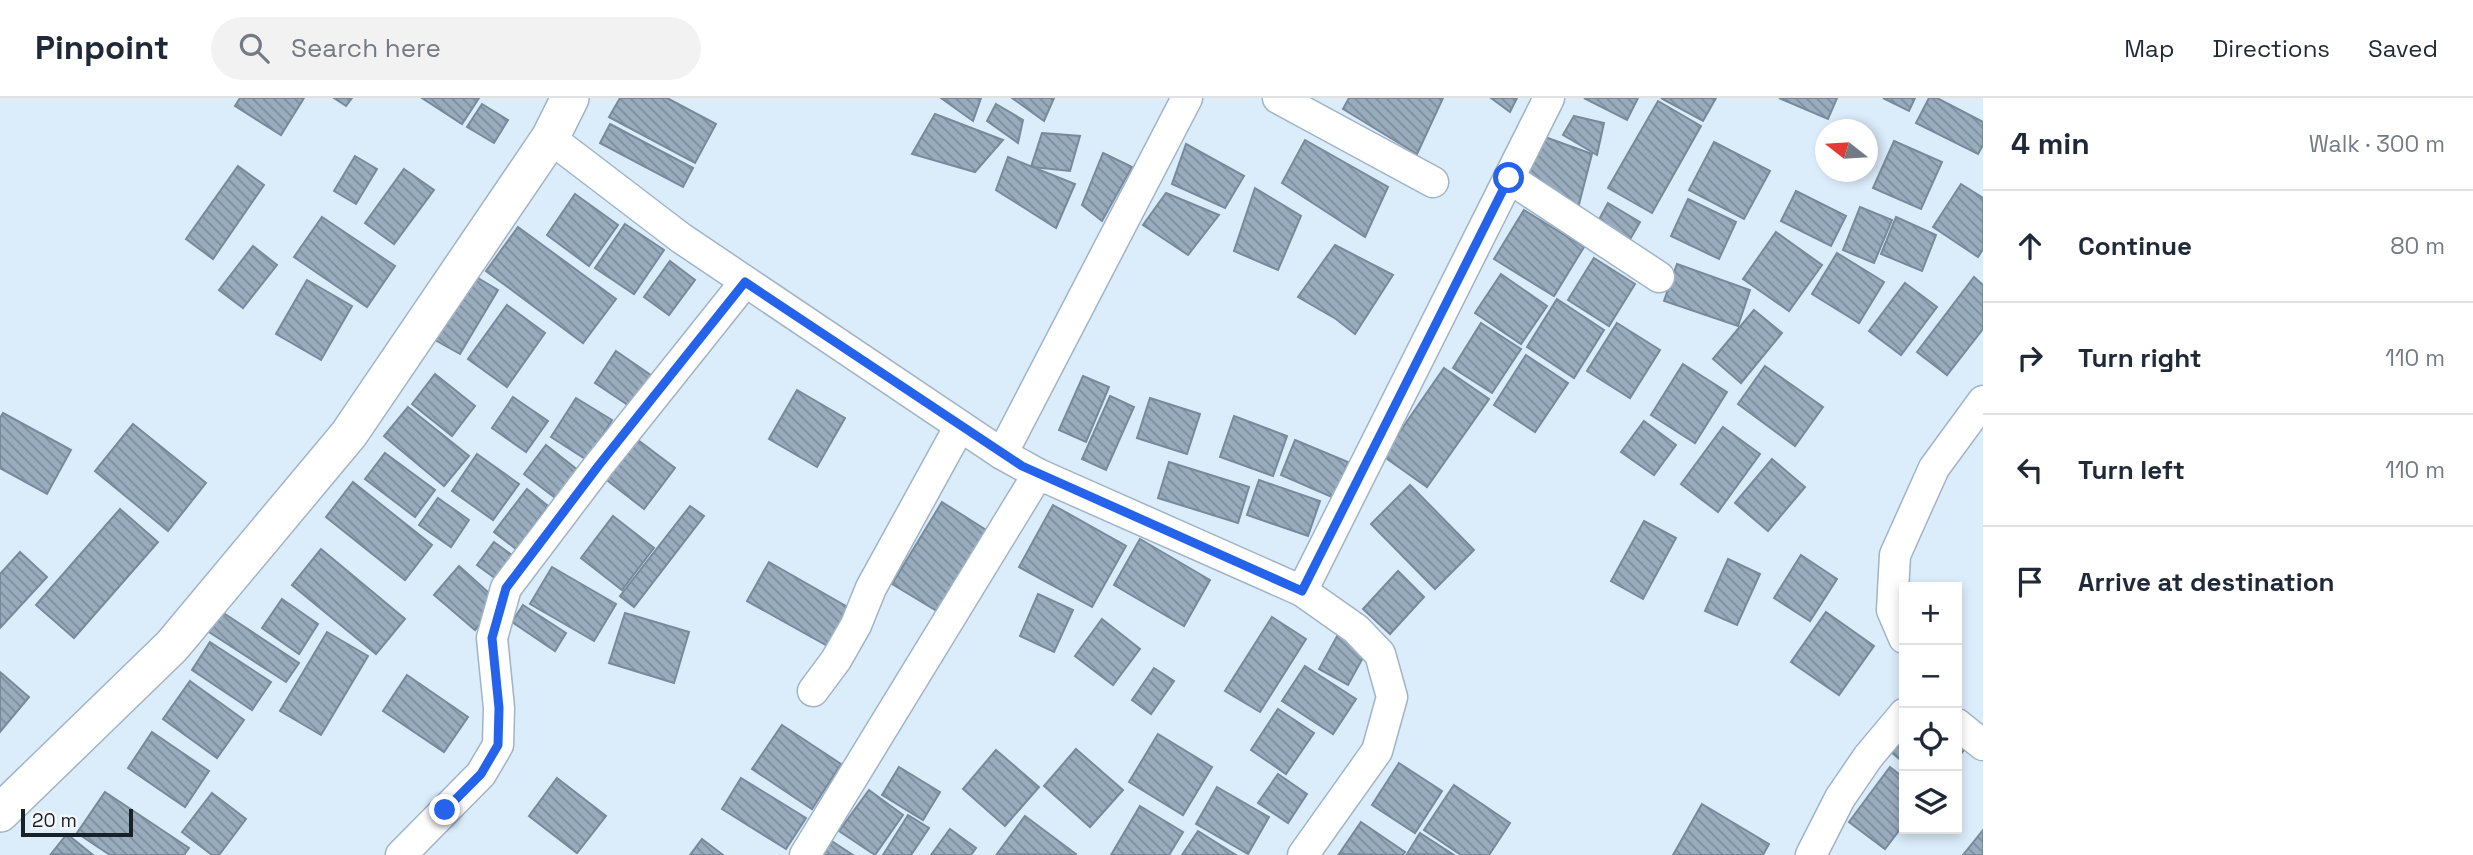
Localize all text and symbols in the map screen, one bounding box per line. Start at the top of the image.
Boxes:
search box [211,17,701,80]
text: Pinpoint [35,27,169,69]
icon: search [235,29,273,67]
text: Search here [291,31,441,65]
text: Map [2124,33,2174,64]
text: Directions [2212,33,2330,64]
text: Saved [2368,33,2438,64]
north arrow [1815,119,1878,182]
text: 4 min [2011,124,2090,163]
text: Walk · 300 m [2309,129,2445,159]
route start [1493,162,1524,193]
icon: ahead [2011,227,2049,265]
text: Continue [2078,229,2192,263]
text: 80 m [2390,231,2445,261]
icon: right [2011,339,2049,377]
text: Turn right [2078,341,2202,375]
text: 110 m [2385,343,2445,373]
icon: left [2011,451,2049,489]
text: Turn left [2078,453,2185,487]
text: 110 m [2385,455,2445,485]
icon: arrive [2011,563,2049,601]
text: Arrive at destination [2078,565,2335,599]
map controls [1899,582,1962,834]
button: + [1899,582,1962,645]
button: − [1899,645,1962,708]
button: locate [1899,708,1962,771]
button: layers [1899,771,1962,834]
route end [429,794,460,825]
scale bar [21,806,133,838]
text: 20 m [32,808,77,833]

